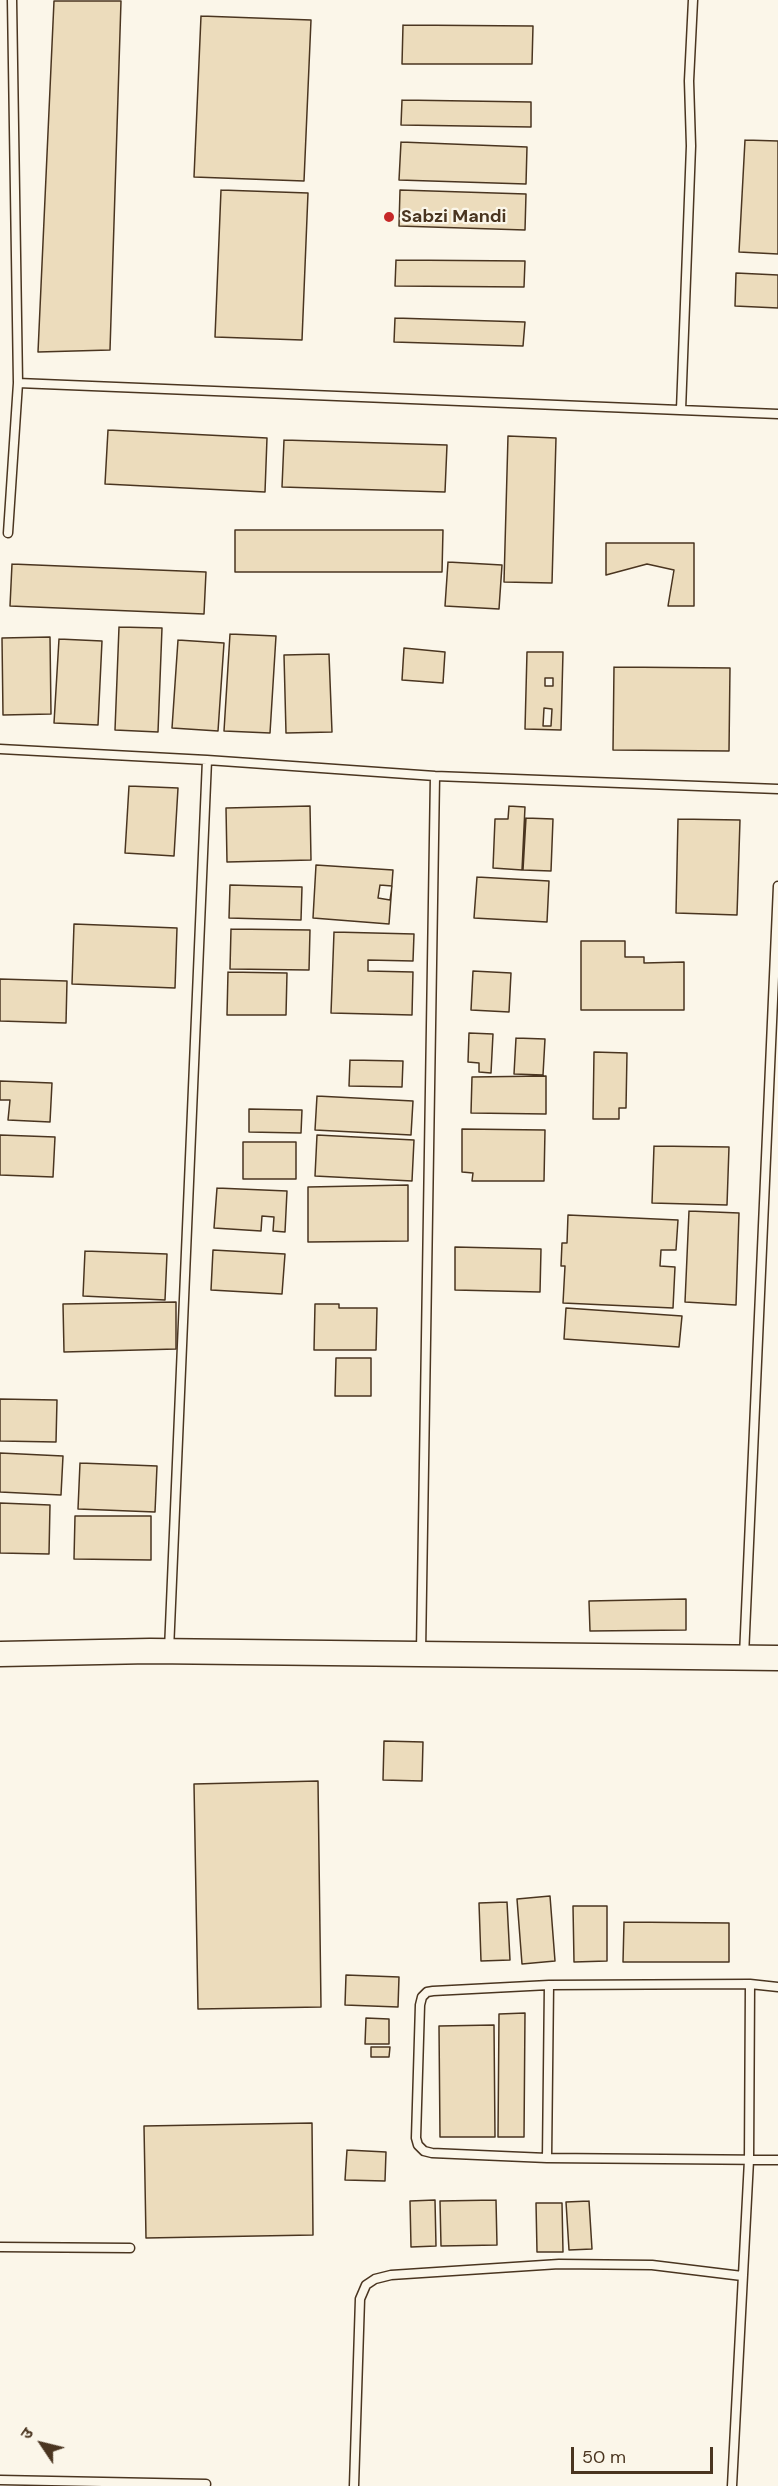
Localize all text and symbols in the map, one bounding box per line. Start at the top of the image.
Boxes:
place label: Sabzi Mandi [401,206,507,228]
marker: Sabzi Mandi [382,210,396,224]
north arrow [12,2414,72,2474]
text: उ [16,2424,38,2443]
scale bar [574,2435,716,2473]
text: 50 m [582,2445,626,2469]

